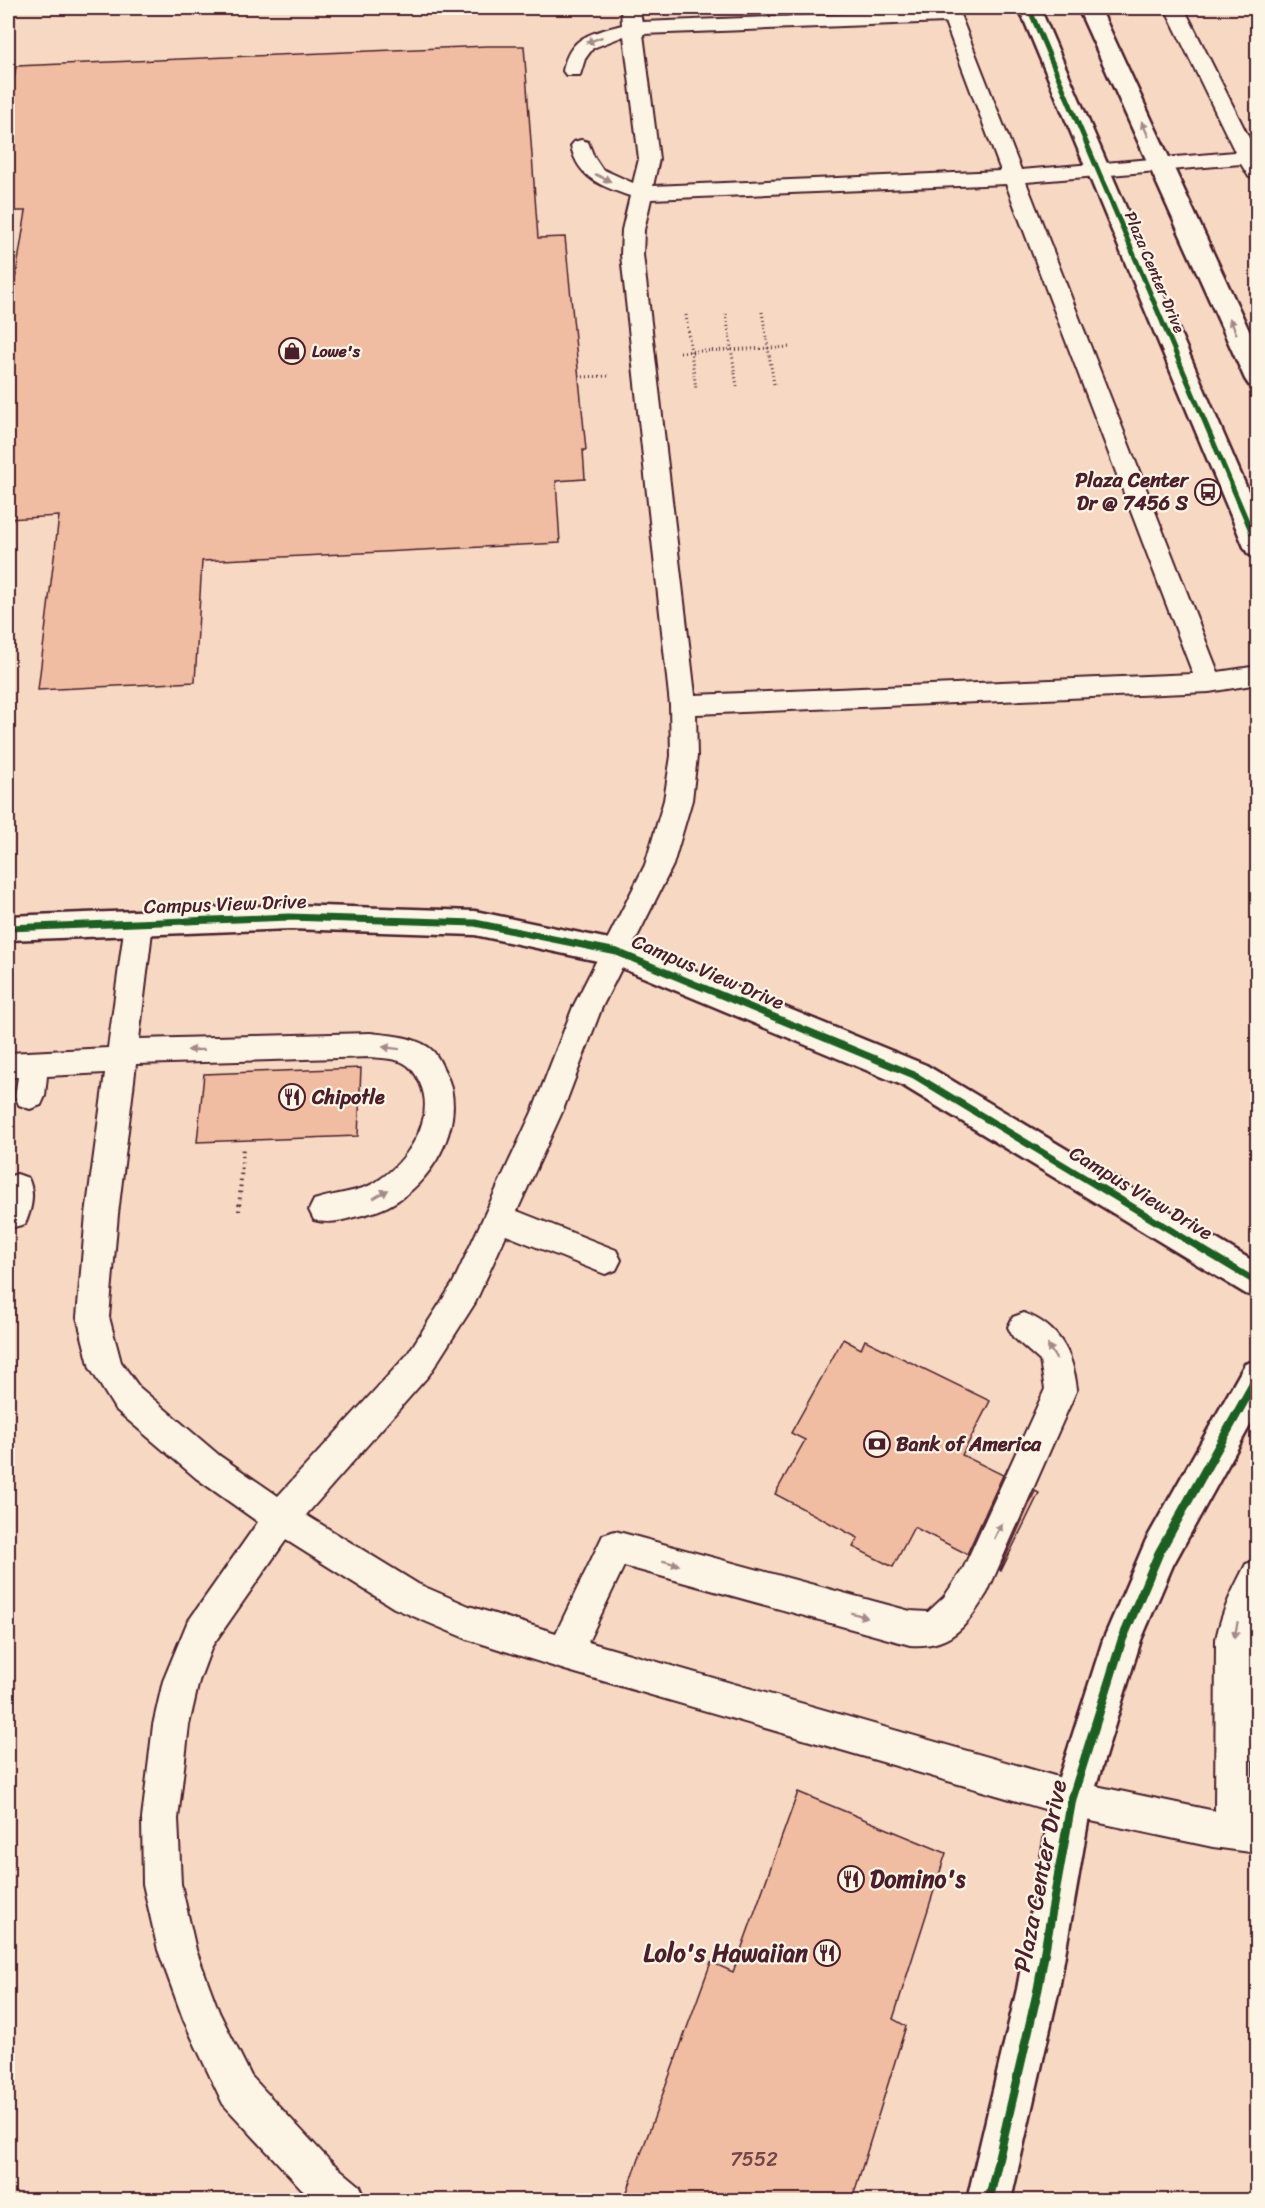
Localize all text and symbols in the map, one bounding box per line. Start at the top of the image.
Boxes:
one-way arrow [585,36,603,46]
one-way arrow [1140,120,1149,138]
one-way arrow [595,173,612,182]
street label: Plaza Center Drive [1116,206,1194,338]
one-way arrow [1229,318,1238,335]
shop icon: Lowe's [277,336,307,366]
place label: Lowe's [312,337,361,366]
place label: Plaza Center Dr @ 7456 S [1075,463,1190,521]
bus stop icon: Plaza Center Dr @ 7456 S [1193,477,1223,507]
street label: Campus View Drive [143,884,307,924]
street label: Campus View Drive [626,924,790,1020]
one-way arrow [381,1043,400,1052]
one-way arrow [186,1045,205,1054]
place label: Chipotle [311,1080,385,1115]
restaurant icon: Chipotle [277,1082,307,1112]
street label: Campus View Drive [1062,1136,1220,1250]
one-way arrow [373,1189,389,1200]
one-way arrow [1046,1343,1057,1360]
place label: Bank of America [896,1427,1042,1462]
bank icon: Bank of America [862,1429,892,1459]
one-way arrow [993,1522,1002,1539]
one-way arrow [662,1559,680,1568]
one-way arrow [850,1611,868,1620]
one-way arrow [1231,1621,1240,1640]
street label: Plaza Center Drive [1001,1776,1079,1976]
place label: Domino's [870,1858,966,1900]
restaurant icon: Domino's [836,1864,866,1894]
place label: Lolo's Hawaiian [644,1932,808,1974]
restaurant icon: Lolo's Hawaiian [812,1938,842,1968]
house number: 7552 [730,2142,778,2177]

